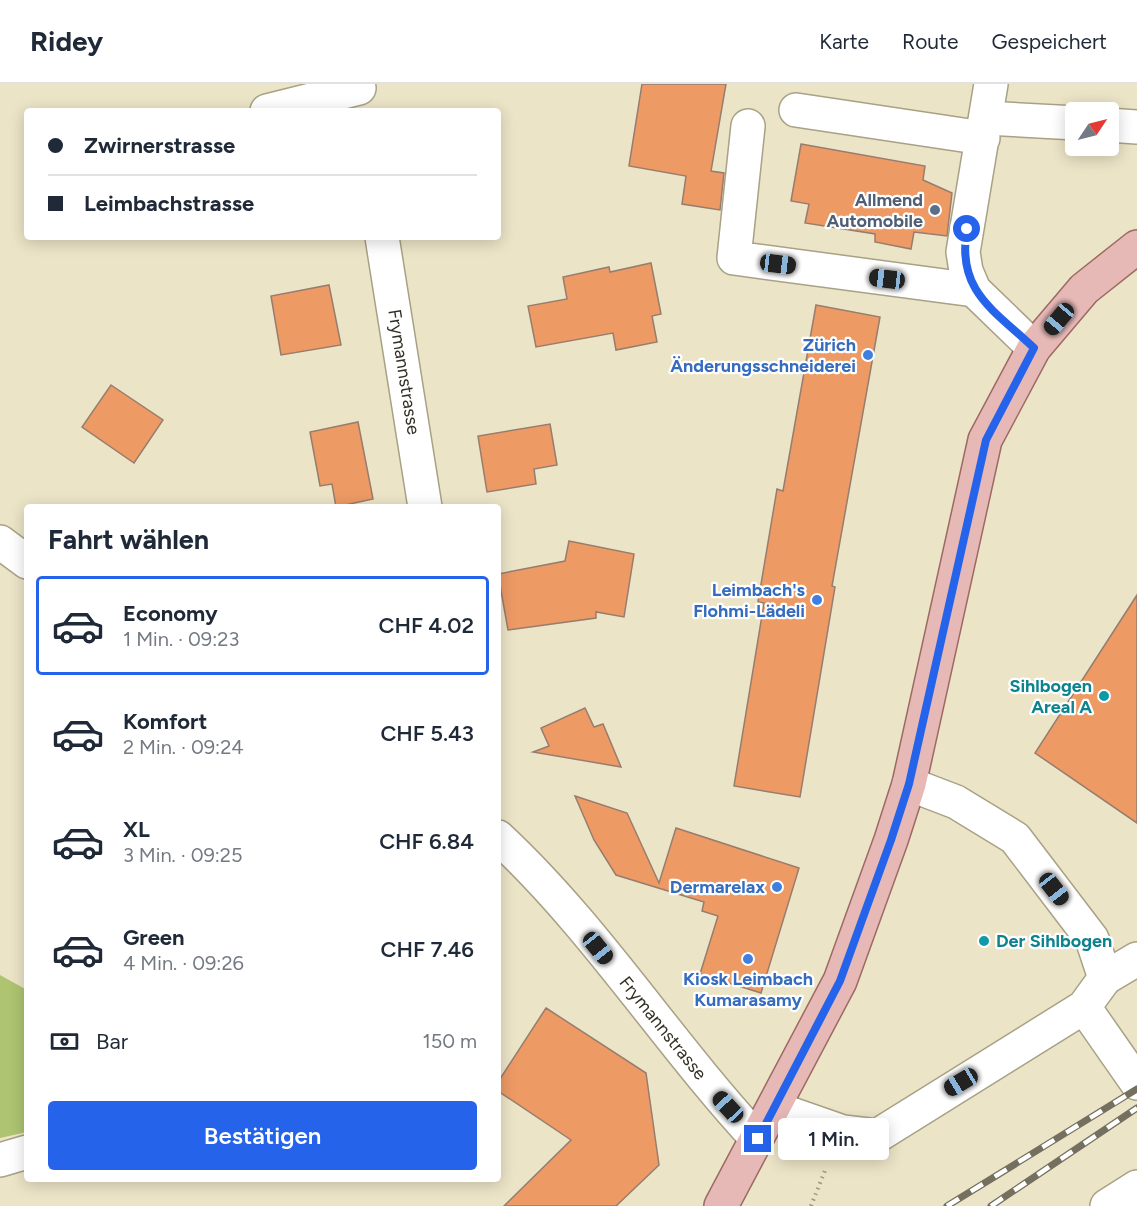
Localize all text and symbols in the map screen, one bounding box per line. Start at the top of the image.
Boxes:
text: Ridey [30,24,103,58]
text: Karte [819,29,869,54]
text: Route [902,29,958,54]
text: Gespeichert [991,29,1107,54]
north arrow [1065,102,1119,156]
map controls [1065,102,1119,156]
text: Zwirnerstrasse [84,132,235,159]
place label: Allmend Automobile [826,189,923,232]
text: Leimbachstrasse [84,190,254,217]
marker: Allmend Automobile [928,203,942,217]
route start [953,215,980,242]
car [759,253,797,275]
car [868,268,906,290]
car [1041,299,1077,339]
street label: Frymannstrasse [383,308,425,436]
place label: Zürich Änderungsschneiderei [670,334,856,377]
marker: Zürich Änderungsschneiderei [861,348,875,362]
text: Fahrt wählen [48,523,209,556]
place label: Leimbach's Flohmi-Lädeli [693,579,806,622]
marker: Leimbach's Flohmi-Lädeli [810,593,824,607]
icon: car [51,599,105,653]
text: Economy [123,600,218,627]
text: CHF 4.02 [379,612,474,639]
text: 1 Min. · 09:23 [123,627,239,651]
place label: Sihlbogen Areal A [1009,675,1092,718]
marker: Sihlbogen Areal A [1097,689,1111,703]
icon: car [51,707,105,761]
text: Komfort [123,708,207,735]
text: CHF 5.43 [380,720,474,747]
text: 2 Min. · 09:24 [123,735,244,759]
icon: car [51,815,105,869]
text: XL [123,816,150,843]
text: CHF 6.84 [379,828,474,855]
text: 3 Min. · 09:25 [123,843,243,867]
car [1036,869,1072,909]
place label: Dermarelax [670,876,765,898]
marker: Dermarelax [770,880,784,894]
icon: car [51,923,105,977]
text: Green [123,924,185,951]
car [580,928,616,968]
place label: Der Sihlbogen [996,930,1112,952]
marker: Der Sihlbogen [977,934,991,948]
text: CHF 7.46 [381,936,474,963]
text: 4 Min. · 09:26 [123,951,244,975]
marker: Kiosk Leimbach Kumarasamy [741,952,755,966]
place label: Kiosk Leimbach Kumarasamy [683,968,813,1011]
street label: Frymannstrasse [615,972,712,1084]
icon: cash [48,1025,81,1058]
text: Bar [96,1028,128,1055]
text: 150 m [422,1029,477,1053]
car [941,1065,981,1099]
car [709,1088,747,1126]
button: Bestätigen [48,1101,477,1170]
callout: 1 Min. [779,1118,890,1160]
route end [744,1125,771,1152]
text: 1 Min. [808,1127,859,1151]

